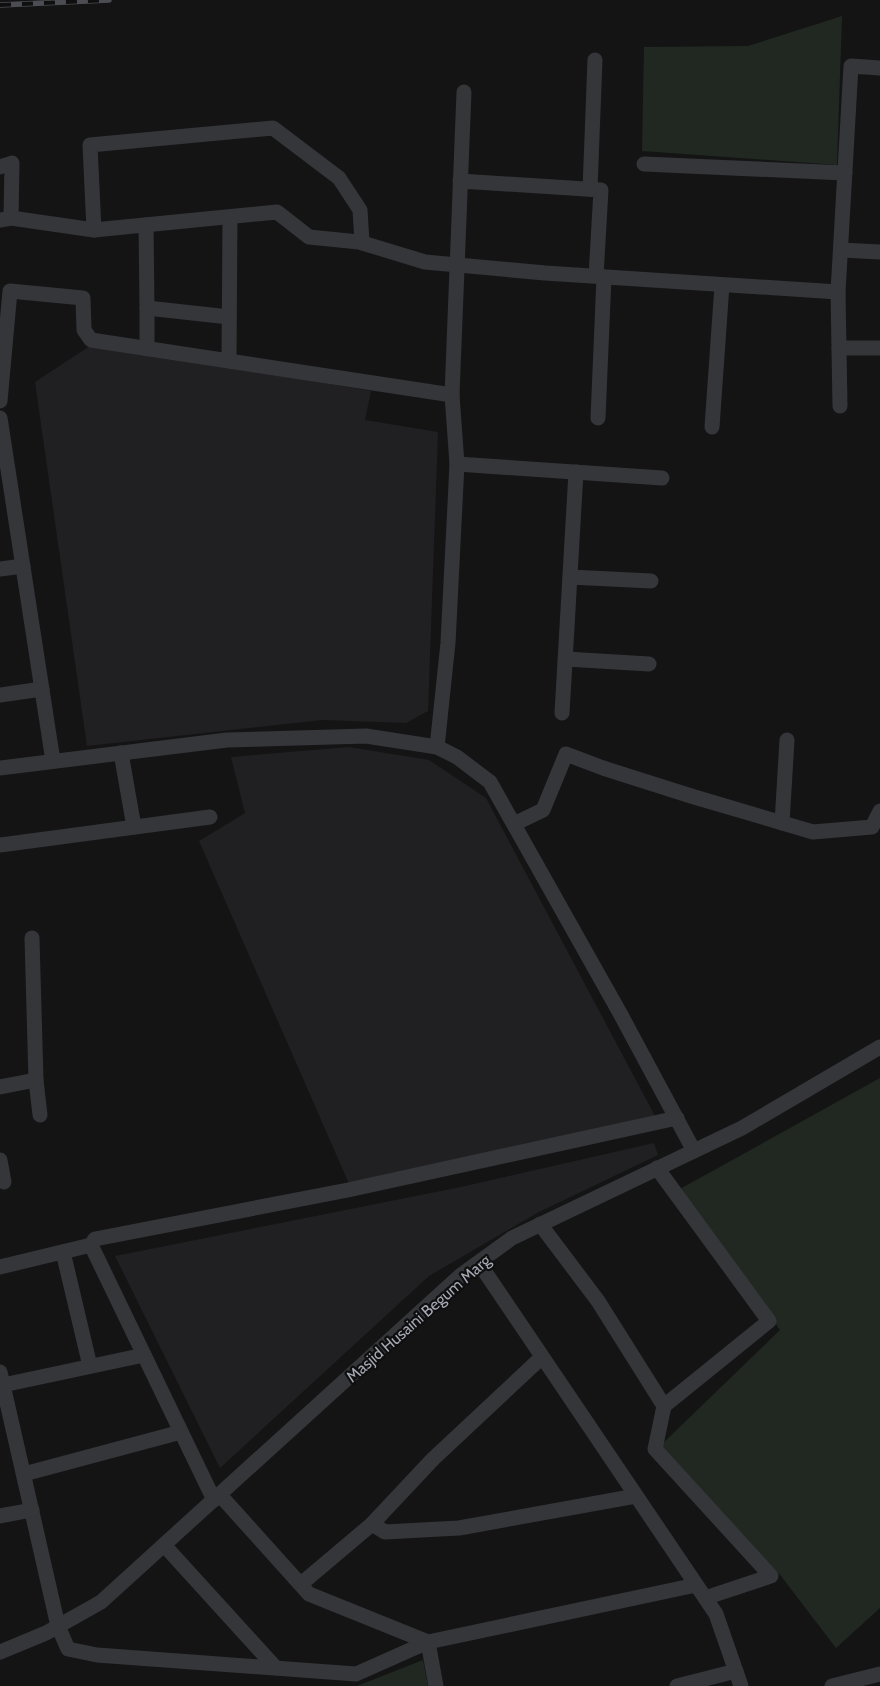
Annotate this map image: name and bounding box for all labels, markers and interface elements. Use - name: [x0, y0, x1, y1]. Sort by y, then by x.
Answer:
- street label: Masjid Husaini Begum Marg: [342, 1250, 495, 1386]

